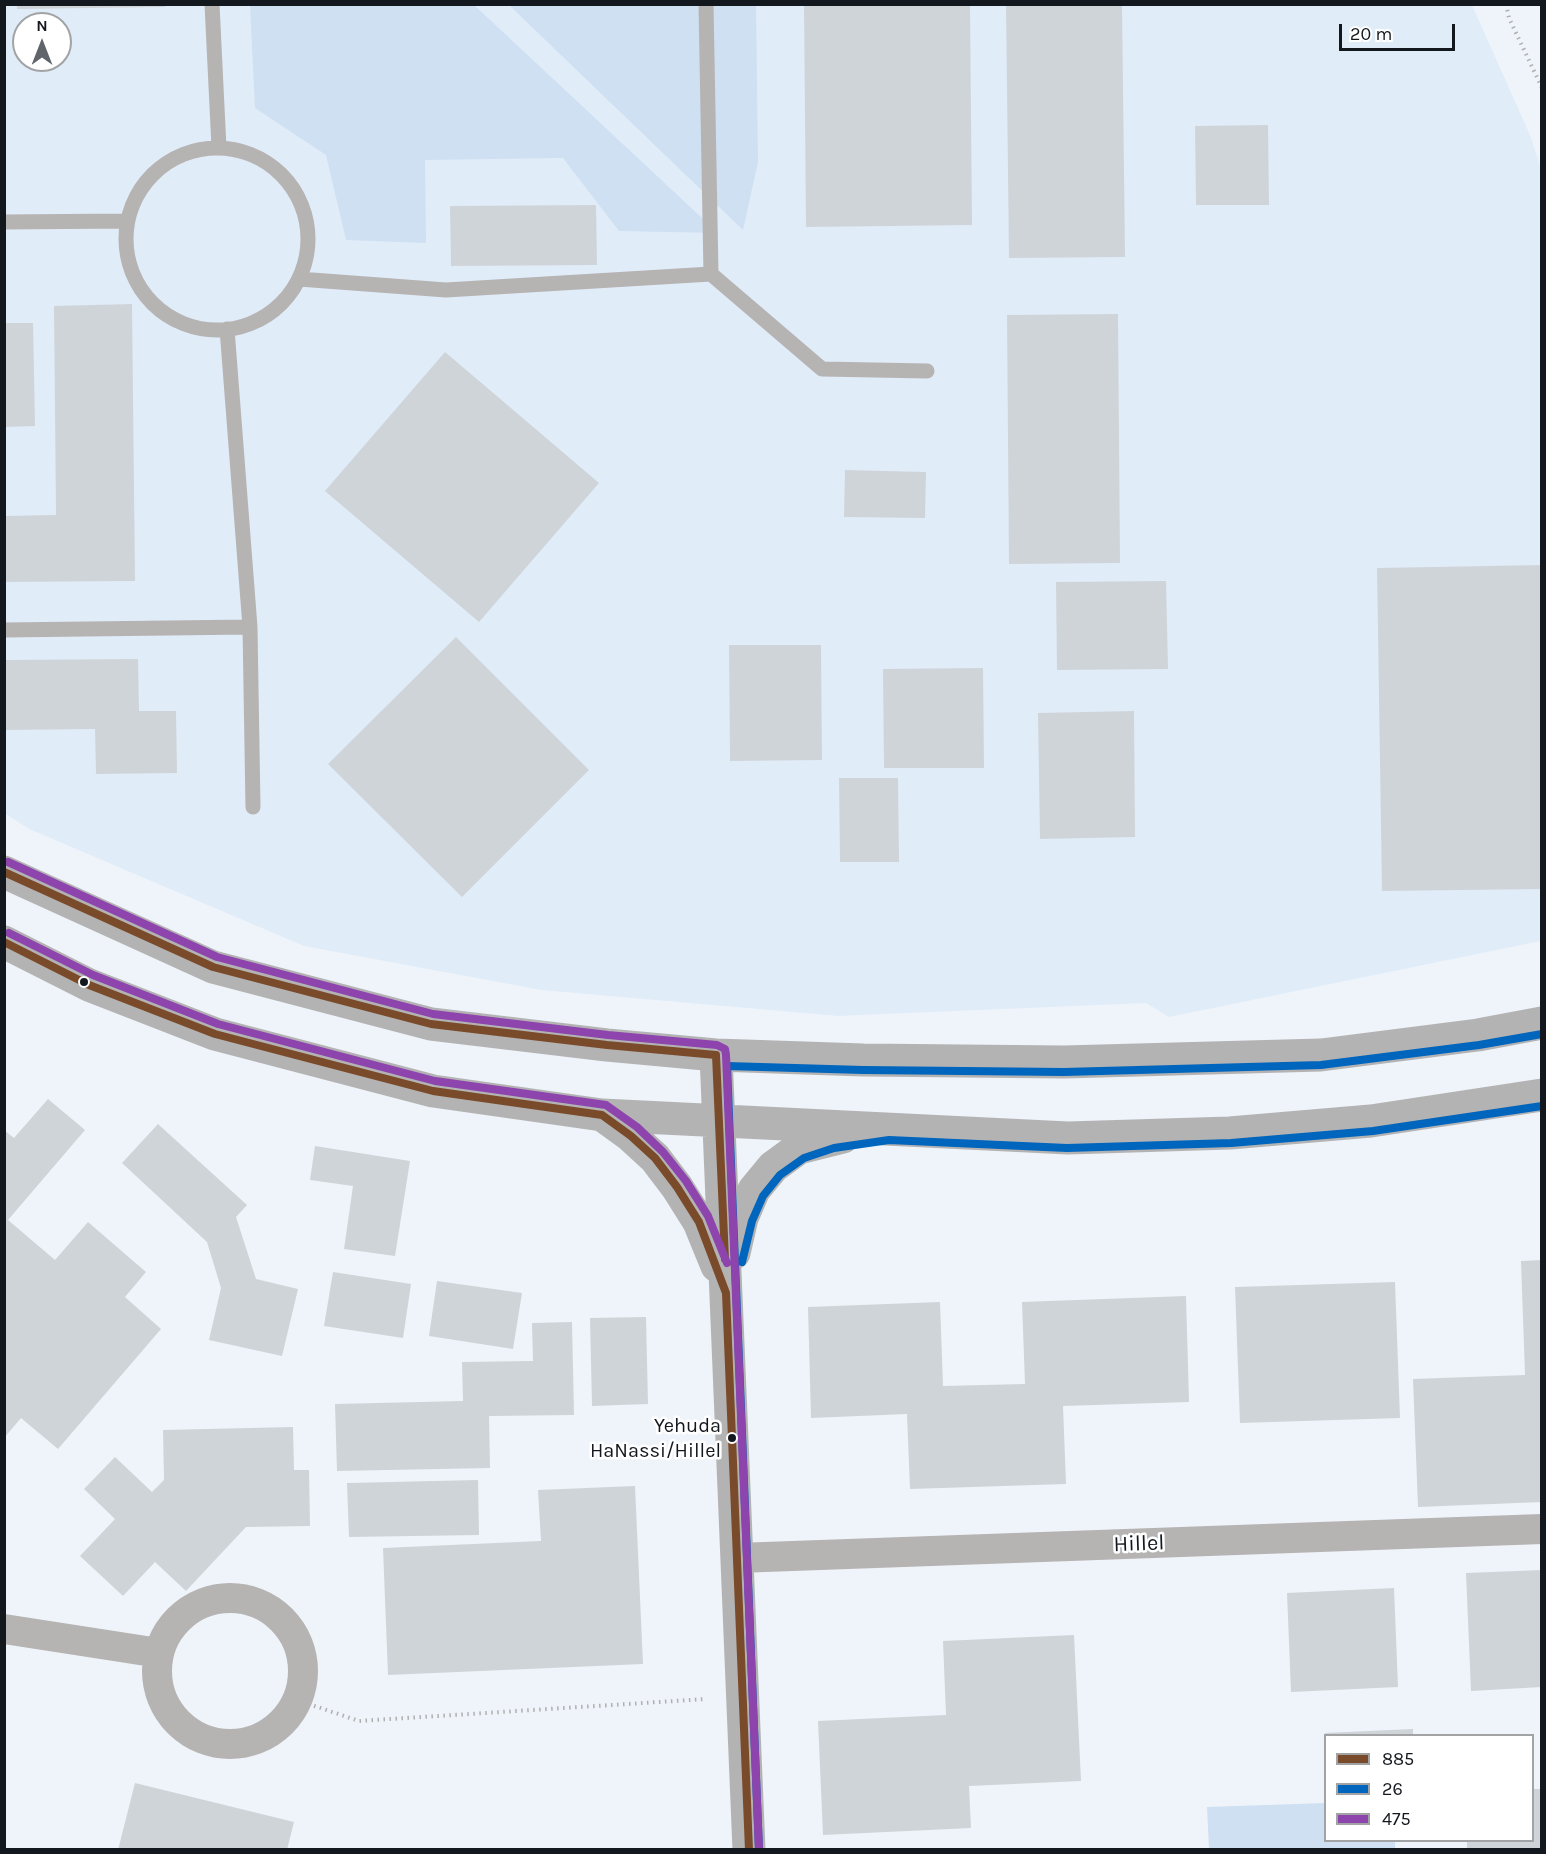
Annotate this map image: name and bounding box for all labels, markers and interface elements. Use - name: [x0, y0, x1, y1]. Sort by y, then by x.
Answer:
- north arrow: [12, 12, 72, 72]
- scale bar: [1342, 12, 1458, 50]
- text: N: [36, 16, 48, 35]
- text: 20 m: [1350, 23, 1392, 45]
- unlabelled marker: [78, 976, 90, 988]
- place label: Yehuda HaNassi/Hillel: [590, 1414, 721, 1461]
- marker: Yehuda HaNassi/Hillel: [726, 1432, 738, 1444]
- street label: Hillel: [1113, 1530, 1165, 1558]
- legend: [1324, 1734, 1534, 1842]
- text: 885: [1382, 1748, 1414, 1770]
- text: 26: [1382, 1778, 1403, 1800]
- text: 475: [1382, 1808, 1411, 1830]

